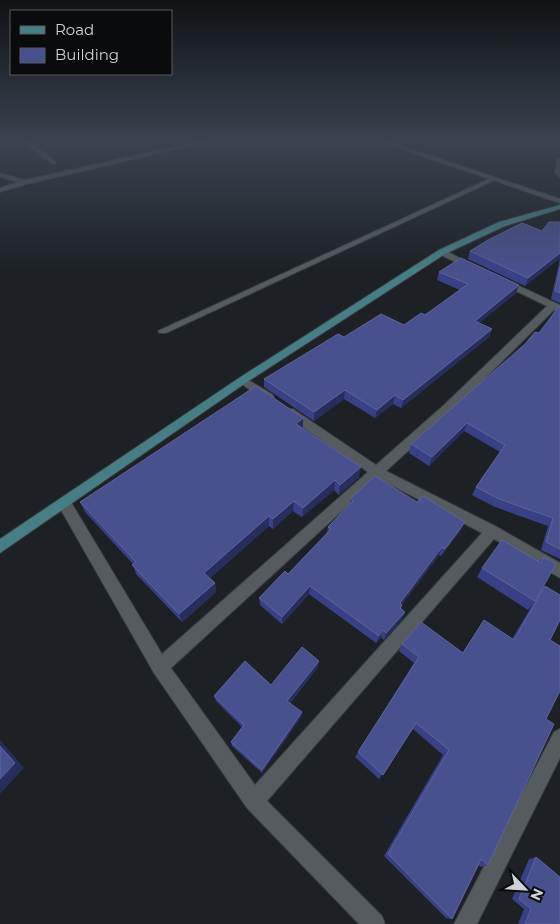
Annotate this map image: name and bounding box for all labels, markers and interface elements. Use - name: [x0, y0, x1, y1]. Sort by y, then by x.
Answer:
- legend: [10, 10, 172, 75]
- text: Road: [55, 20, 94, 39]
- text: Building: [55, 45, 119, 64]
- north arrow: [500, 864, 550, 914]
- text: N: [526, 886, 547, 903]

